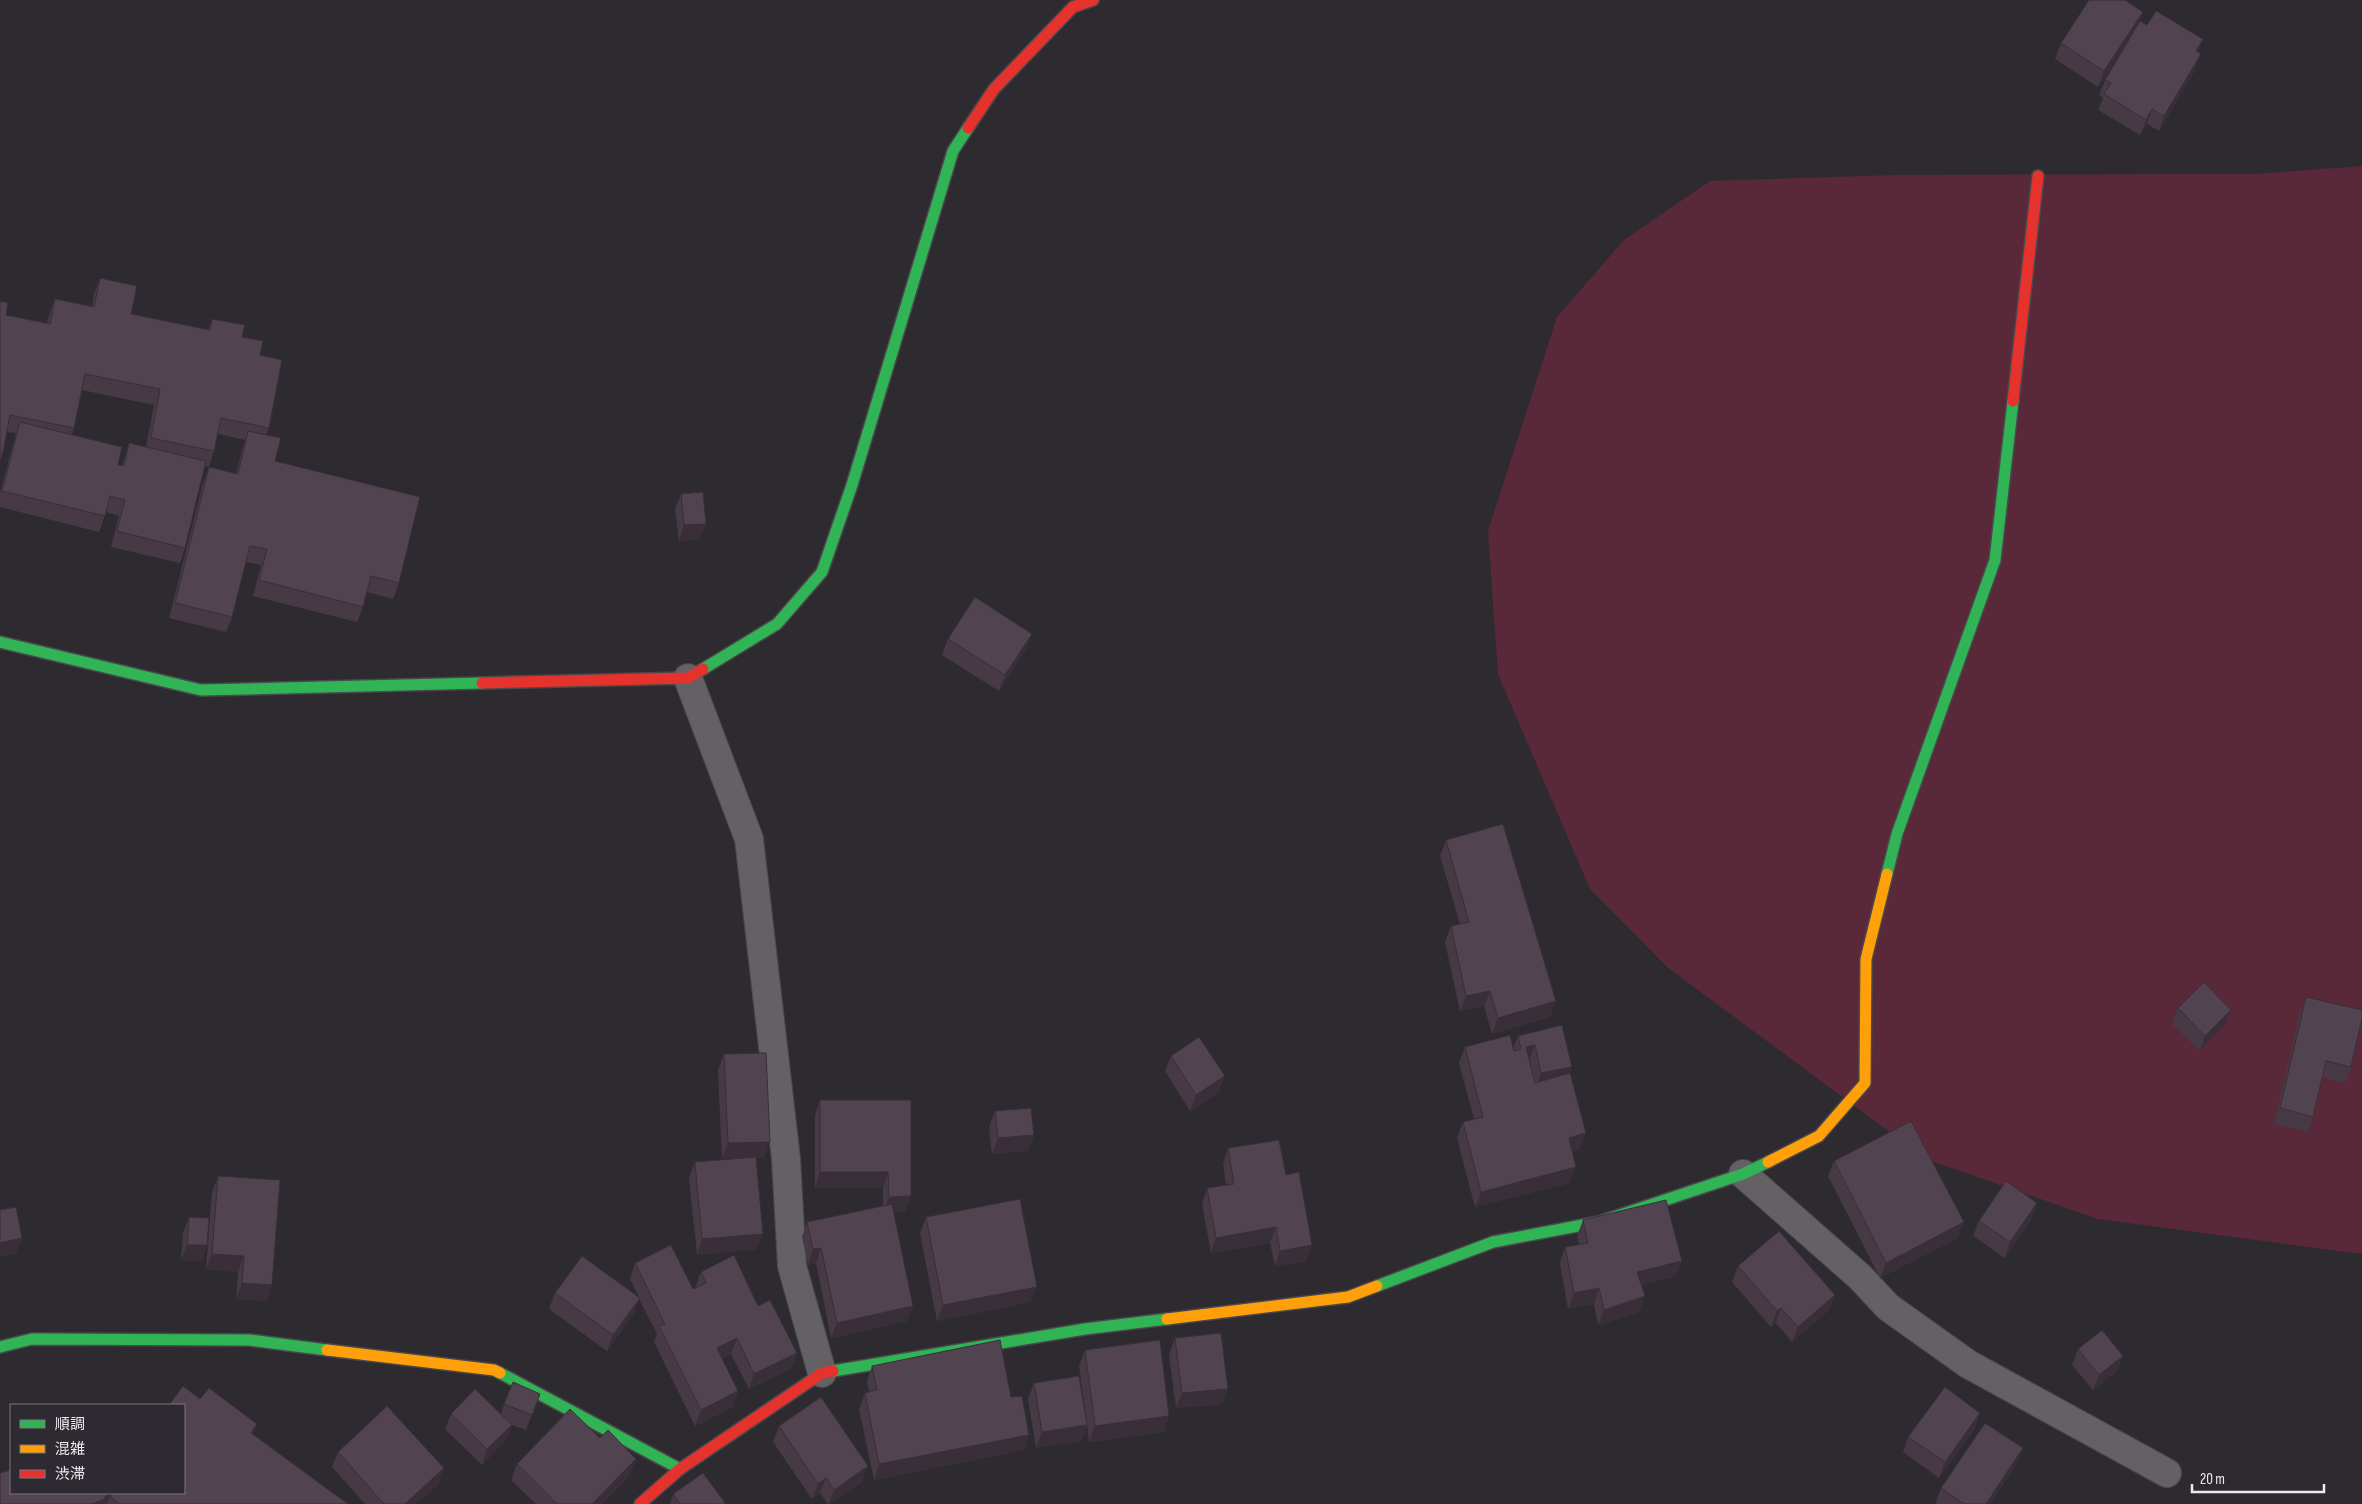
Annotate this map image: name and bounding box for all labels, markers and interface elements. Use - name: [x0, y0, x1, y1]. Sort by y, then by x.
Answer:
- legend: [10, 1404, 185, 1494]
- text: 順調: [55, 1415, 85, 1434]
- text: 混雑: [55, 1440, 85, 1459]
- scale bar: [2192, 1462, 2324, 1494]
- text: 渋滞: [55, 1465, 85, 1484]
- text: 20 m: [2200, 1470, 2225, 1489]

